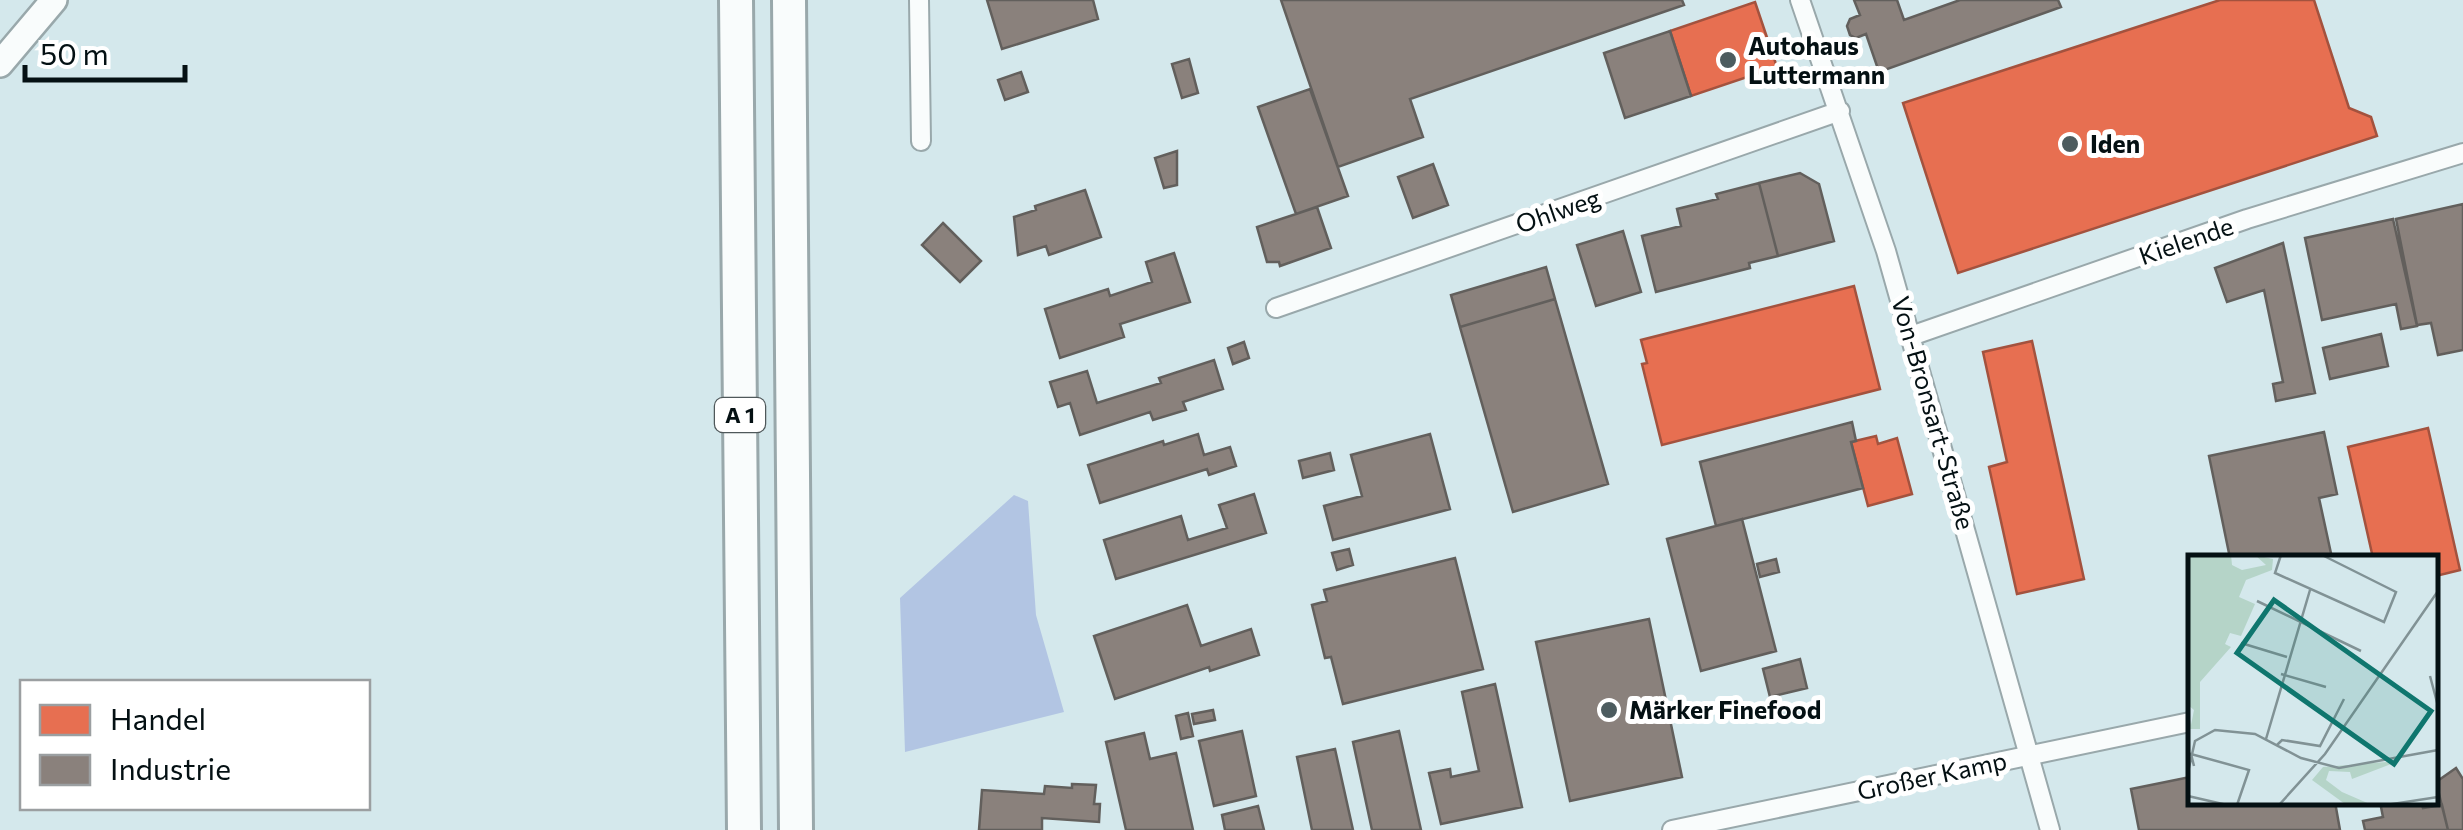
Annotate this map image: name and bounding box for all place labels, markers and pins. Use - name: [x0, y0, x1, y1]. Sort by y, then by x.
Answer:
- place label: Autohaus Luttermann: [1748, 30, 1885, 89]
- marker: Autohaus Luttermann: [1717, 49, 1739, 71]
- place label: Iden: [2090, 128, 2140, 158]
- marker: Iden: [2059, 133, 2081, 155]
- place label: Märker Finefood: [1629, 694, 1821, 724]
- marker: Märker Finefood: [1598, 699, 1620, 721]

